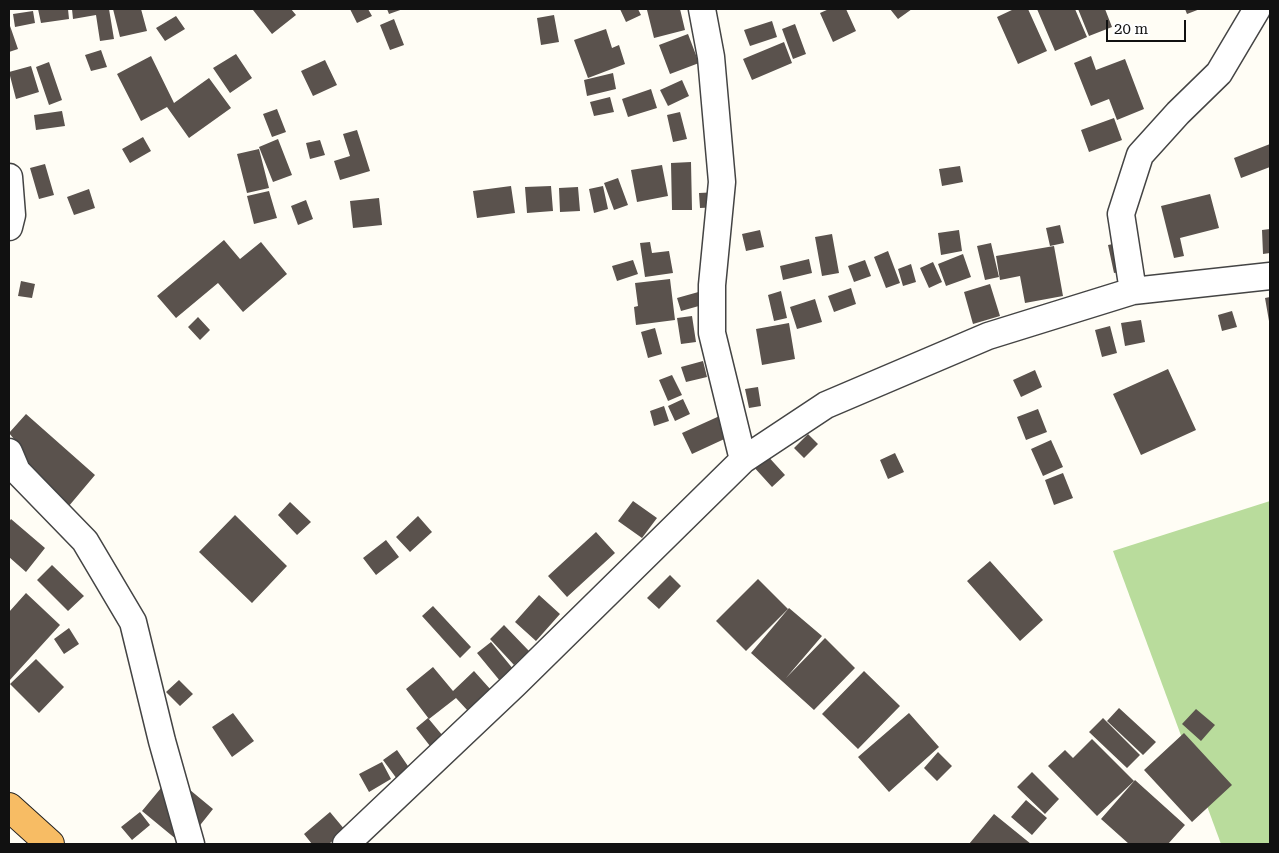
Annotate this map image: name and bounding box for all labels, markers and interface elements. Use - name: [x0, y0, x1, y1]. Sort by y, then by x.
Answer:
- scale bar: [1109, 10, 1189, 42]
- text: 20 m: [1114, 20, 1148, 38]

